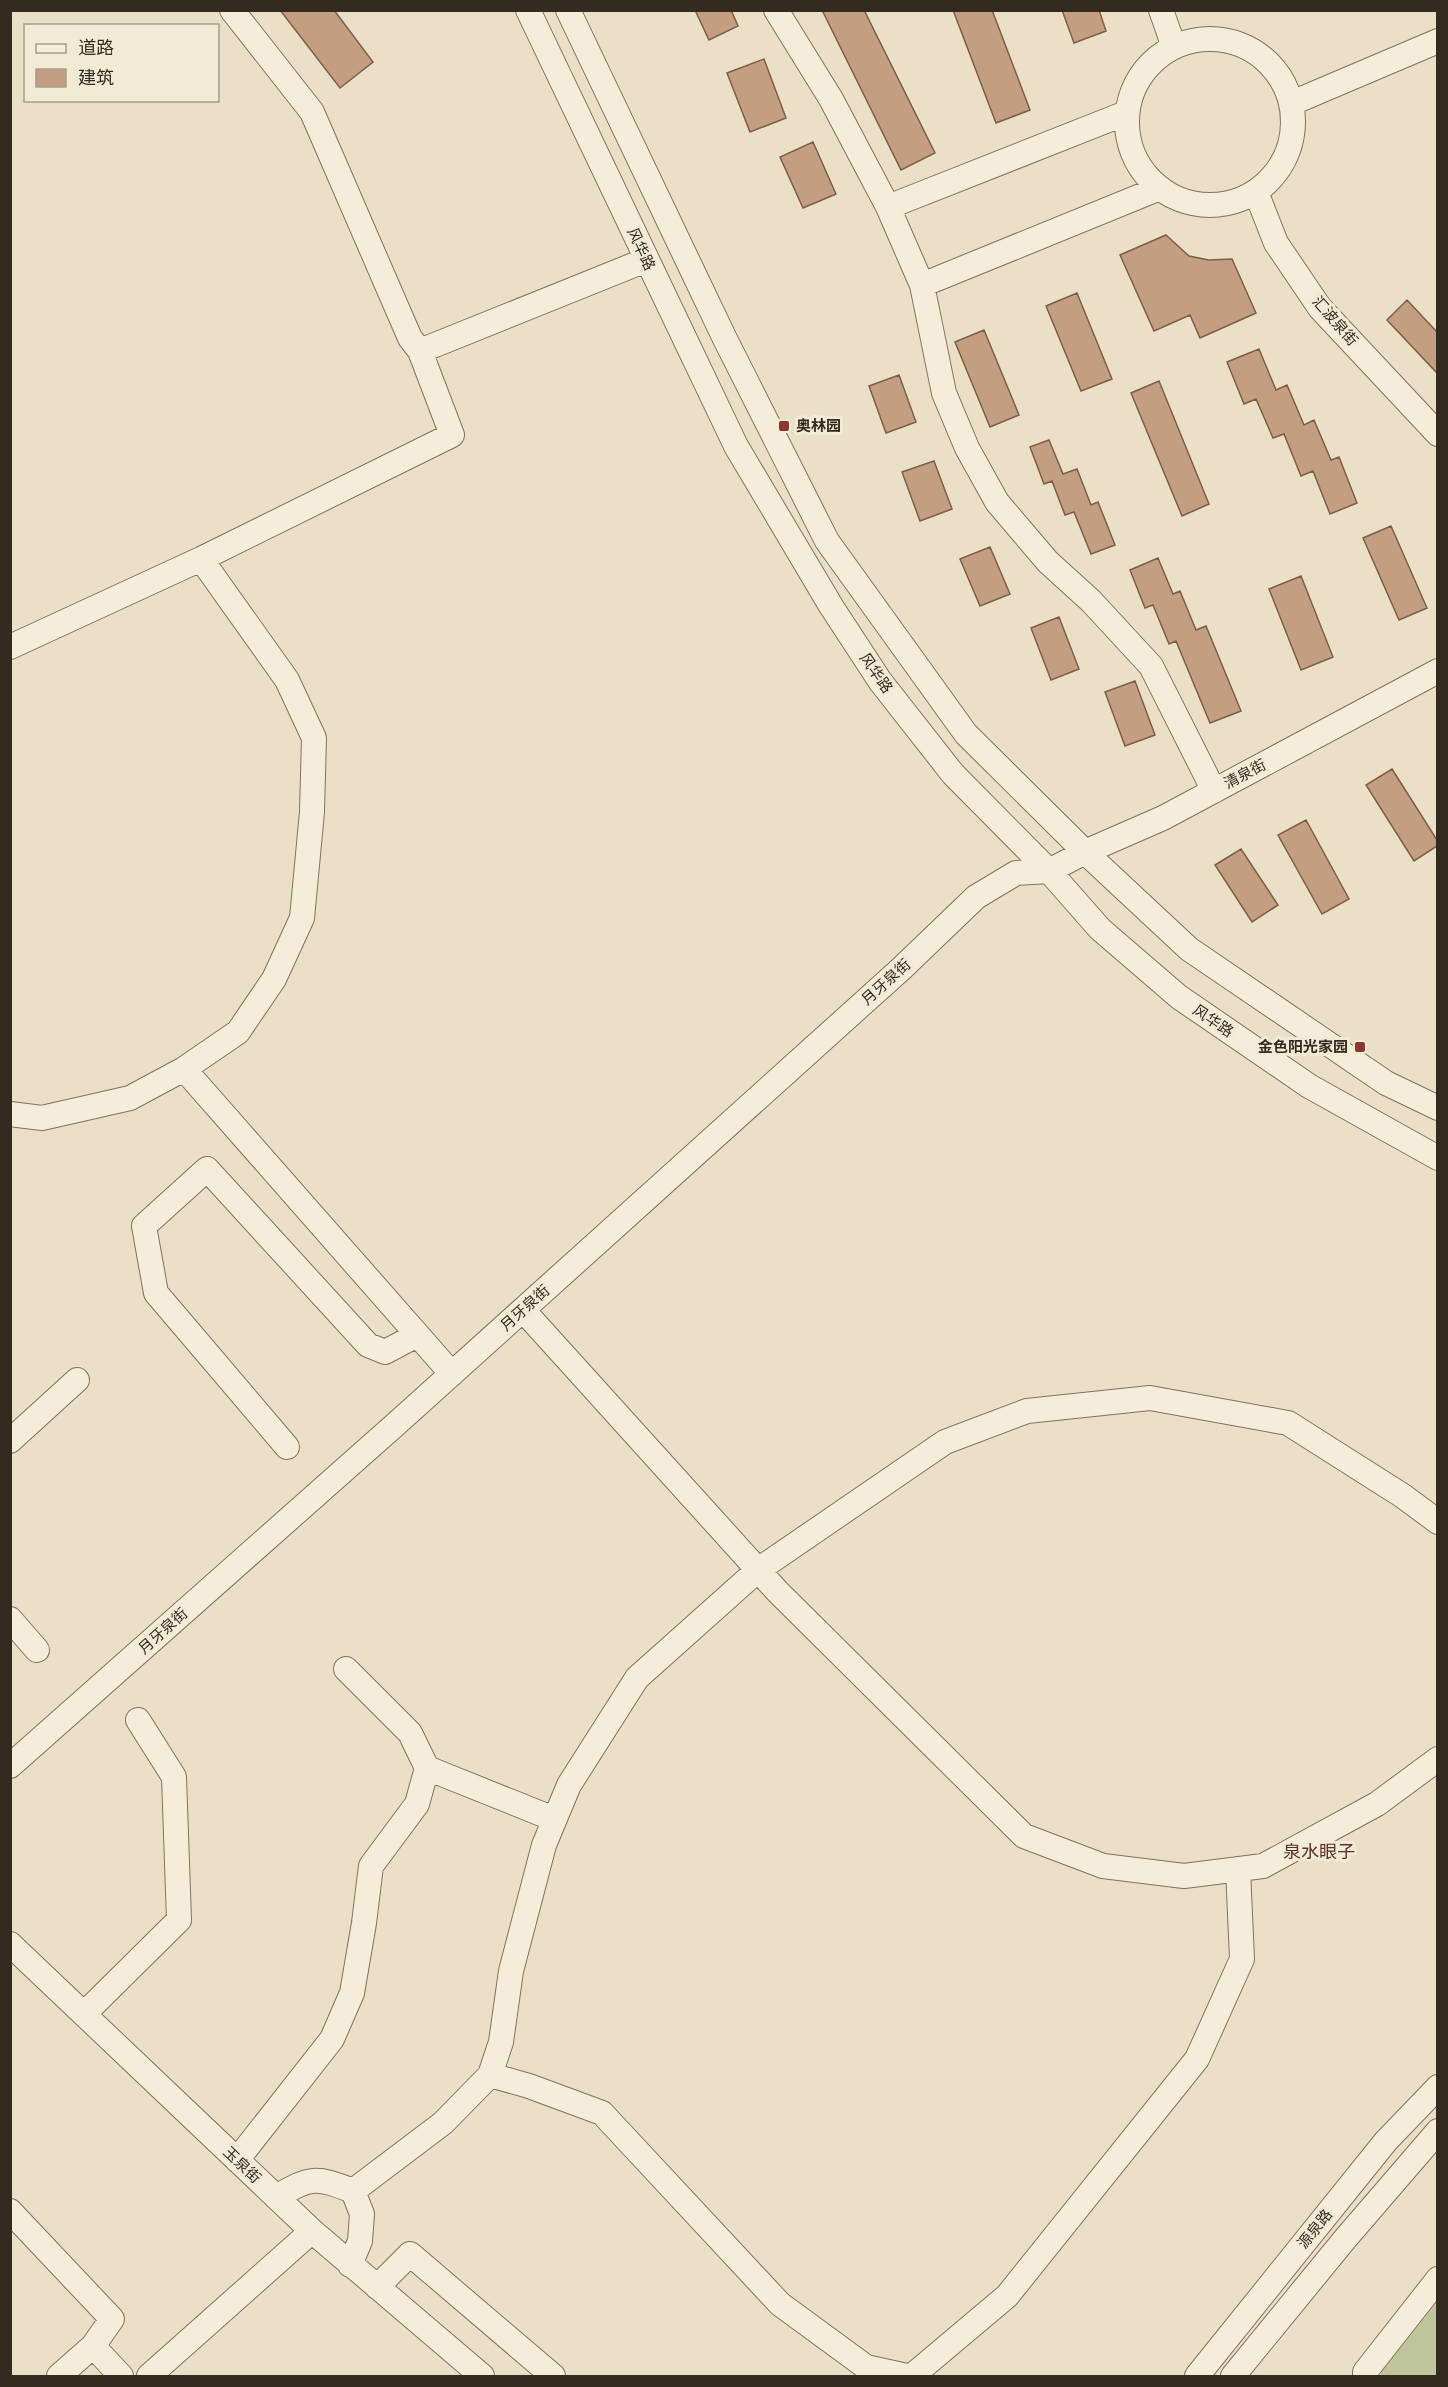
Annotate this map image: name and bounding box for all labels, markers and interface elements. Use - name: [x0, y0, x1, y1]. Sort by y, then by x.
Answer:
- legend: [24, 24, 219, 102]
- text: 道路: [78, 38, 114, 58]
- text: 建筑: [78, 68, 114, 88]
- street label: 风华路: [624, 225, 659, 273]
- street label: 汇波泉街: [1309, 293, 1361, 349]
- place label: 奥林园: [796, 418, 841, 434]
- marker: 奥林园: [777, 419, 791, 433]
- street label: 风华路: [857, 649, 896, 696]
- street label: 清泉街: [1221, 756, 1269, 792]
- street label: 月牙泉街: [858, 956, 914, 1008]
- street label: 风华路: [1190, 1001, 1237, 1040]
- place label: 金色阳光家园: [1258, 1038, 1348, 1055]
- marker: 金色阳光家园: [1353, 1040, 1367, 1054]
- street label: 月牙泉街: [497, 1282, 553, 1334]
- street label: 月牙泉街: [135, 1605, 191, 1657]
- district label: 泉水眼子: [1283, 1842, 1355, 1862]
- street label: 玉泉街: [220, 2144, 264, 2186]
- street label: 源泉路: [1295, 2206, 1335, 2252]

